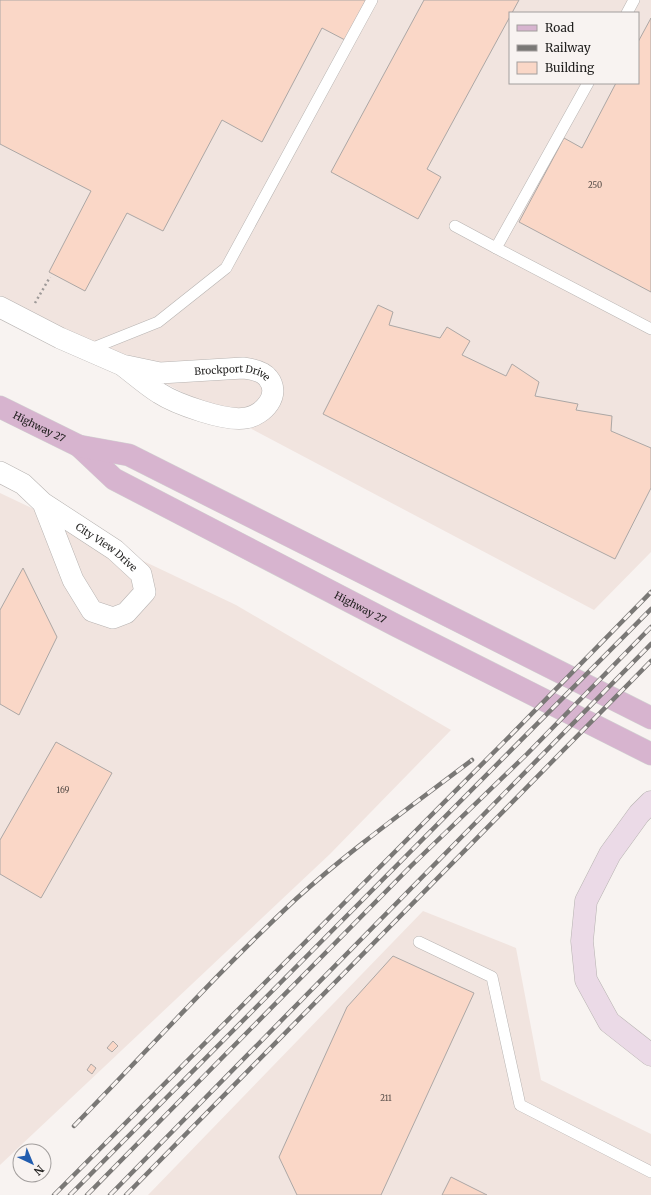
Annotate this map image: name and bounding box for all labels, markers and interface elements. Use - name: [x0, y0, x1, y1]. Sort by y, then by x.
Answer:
- legend: [509, 12, 639, 84]
- text: Road: [545, 20, 574, 35]
- text: Railway: [545, 40, 591, 55]
- text: Building: [545, 60, 595, 75]
- house number: 250: [588, 180, 602, 190]
- street label: Brockport Drive: [194, 361, 274, 383]
- street label: Highway 27: [11, 408, 68, 445]
- street label: City View Drive: [73, 520, 140, 574]
- street label: Highway 27: [332, 588, 389, 626]
- house number: 169: [57, 785, 70, 795]
- house number: 211: [380, 1093, 392, 1103]
- north arrow: [12, 1143, 52, 1183]
- text: N: [31, 1162, 47, 1178]

